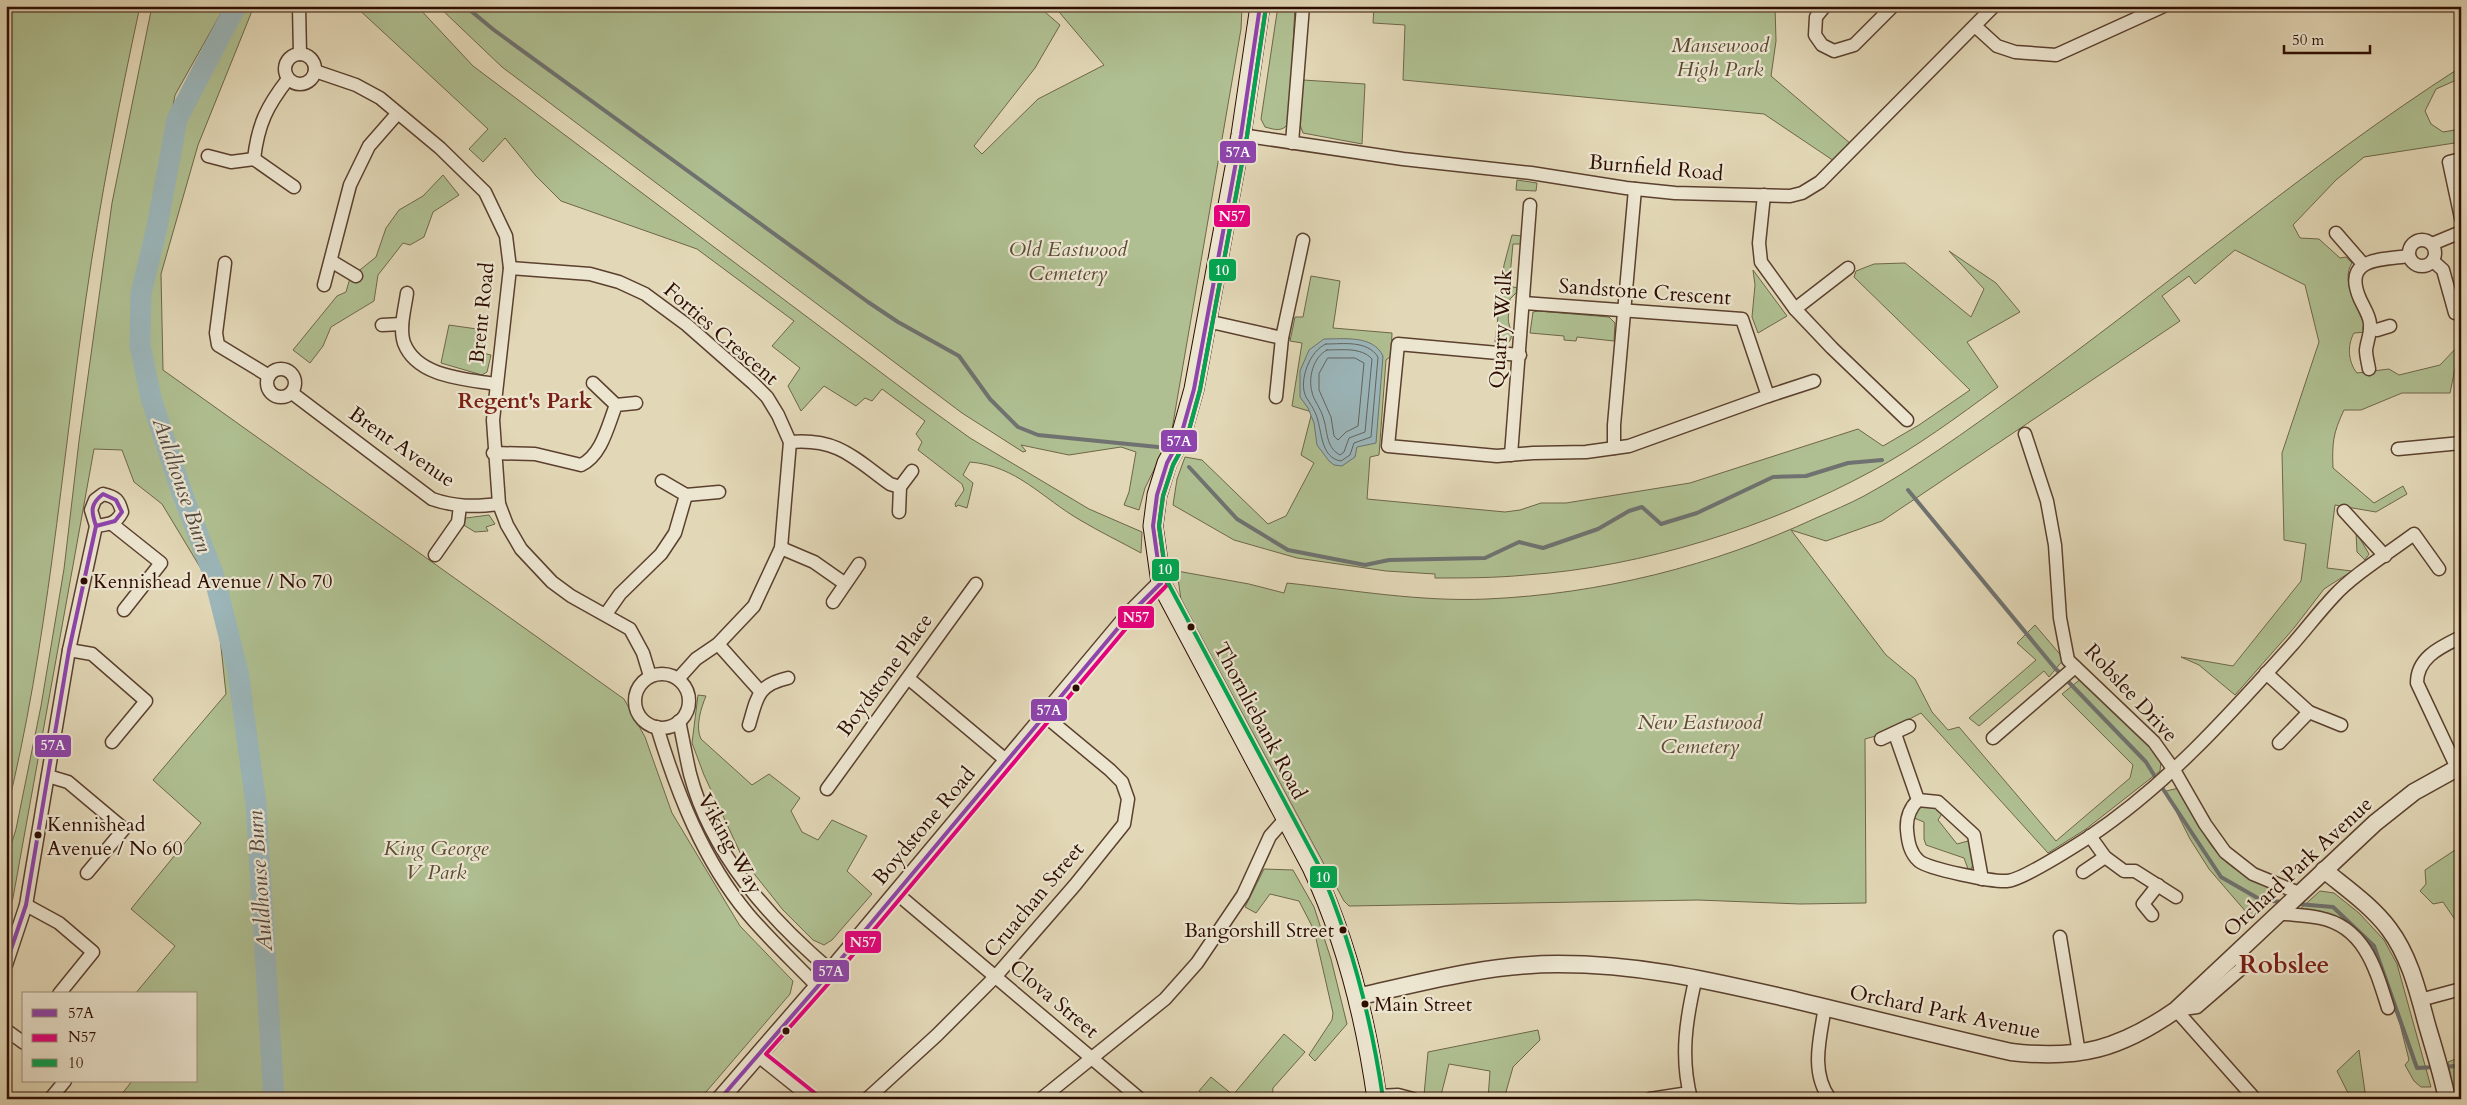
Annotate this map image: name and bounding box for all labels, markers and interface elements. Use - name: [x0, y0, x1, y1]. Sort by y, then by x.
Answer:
- scale bar: [2284, 22, 2371, 54]
- text: 50 m: [2292, 30, 2324, 50]
- park label: Mansewood High Park: [1671, 31, 1770, 84]
- line badge: 57A: [1219, 140, 1257, 164]
- text: 57A: [1226, 143, 1251, 162]
- street label: Burnfield Road: [1587, 148, 1725, 188]
- line badge: N57: [1213, 204, 1251, 228]
- text: N57: [1219, 207, 1245, 226]
- park label: Old Eastwood Cemetery: [1009, 235, 1128, 288]
- line badge: 10: [1208, 258, 1237, 282]
- street label: Brent Road: [462, 261, 502, 365]
- text: 10: [1215, 261, 1229, 280]
- street label: Quarry Walk: [1482, 268, 1520, 390]
- street label: Sandstone Crescent: [1558, 272, 1733, 313]
- street label: Forties Crescent: [657, 276, 785, 392]
- district label: Regent's Park: [457, 386, 593, 416]
- street label: Brent Avenue: [343, 400, 461, 494]
- water label: Auldhouse Burn: [145, 413, 219, 557]
- line badge: 57A: [1160, 429, 1198, 453]
- text: 57A: [1167, 432, 1192, 451]
- line badge: 10: [1151, 558, 1180, 582]
- text: 10: [1158, 560, 1172, 579]
- place label: Kennishead Avenue / No 70: [93, 568, 333, 595]
- marker: Kennishead Avenue / No 70: [79, 576, 89, 586]
- line badge: N57: [1117, 605, 1155, 629]
- street label: Boydstone Place: [830, 607, 940, 743]
- text: N57: [1123, 608, 1149, 627]
- unlabelled marker: [1186, 622, 1196, 632]
- street label: Thornliebank Road: [1206, 637, 1314, 805]
- street label: Robslee Drive: [2078, 637, 2184, 749]
- unlabelled marker: [1071, 683, 1081, 693]
- line badge: 57A: [1030, 698, 1068, 722]
- text: 57A: [1037, 701, 1062, 720]
- park label: New Eastwood Cemetery: [1638, 708, 1763, 761]
- line badge: 57A: [34, 734, 72, 758]
- text: 57A: [41, 736, 66, 755]
- street label: Boydstone Road: [866, 761, 982, 891]
- street label: Viking Way: [690, 788, 770, 900]
- street label: Orchard Park Avenue: [2217, 790, 2379, 944]
- water label: Auldhouse Burn: [240, 809, 280, 953]
- place label: Kennishead Avenue / No 60: [47, 811, 183, 862]
- marker: Kennishead Avenue / No 60: [33, 830, 43, 840]
- park label: King George V Park: [383, 834, 490, 887]
- street label: Cruachan Street: [977, 836, 1091, 964]
- line badge: 10: [1309, 865, 1338, 889]
- text: 10: [1316, 868, 1330, 887]
- place label: Bangorshill Street: [1184, 917, 1335, 944]
- marker: Bangorshill Street: [1338, 925, 1348, 935]
- line badge: N57: [844, 930, 882, 954]
- text: N57: [850, 933, 876, 952]
- district label: Robslee: [2239, 947, 2329, 982]
- street label: Clova Street: [1003, 953, 1105, 1045]
- line badge: 57A: [812, 959, 850, 983]
- text: 57A: [819, 962, 844, 981]
- street label: Orchard Park Avenue: [1847, 978, 2043, 1046]
- place label: Main Street: [1374, 991, 1473, 1018]
- legend: [22, 992, 198, 1082]
- marker: Main Street: [1360, 999, 1370, 1009]
- text: 57A: [68, 1003, 94, 1023]
- unlabelled marker: [781, 1026, 791, 1036]
- text: N57: [68, 1027, 96, 1047]
- text: 10: [68, 1053, 84, 1073]

